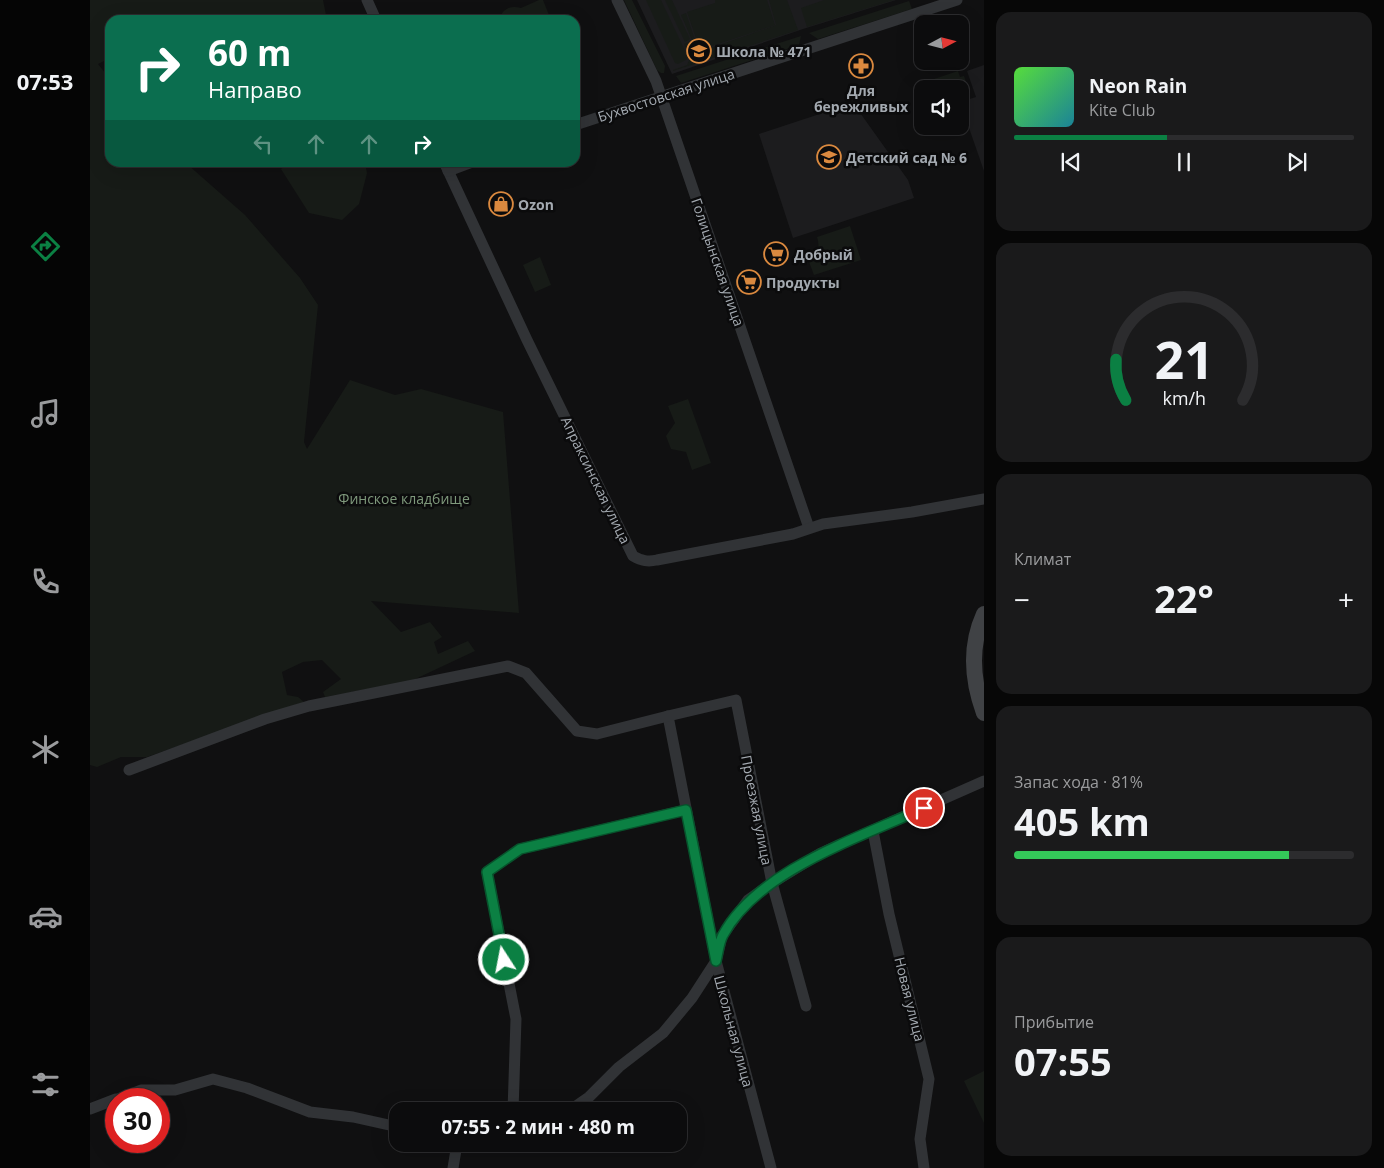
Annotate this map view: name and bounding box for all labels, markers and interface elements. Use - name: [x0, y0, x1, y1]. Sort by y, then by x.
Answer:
- north arrow: [914, 15, 969, 70]
- map controls: [914, 15, 969, 135]
- text: 60 m: [208, 29, 291, 76]
- icon: right: [125, 35, 190, 100]
- school or university icon: Школа № 471: [686, 38, 712, 64]
- place label: Школа № 471: [716, 42, 812, 61]
- pharmacy icon: Для бережливых: [848, 53, 874, 79]
- street label: Бухвостовская улица: [595, 64, 737, 126]
- text: 07:53: [17, 66, 73, 96]
- text: Neon Rain: [1089, 73, 1187, 99]
- text: Направо: [208, 74, 302, 104]
- button: sound: [914, 80, 969, 135]
- place label: Для бережливых: [814, 81, 909, 116]
- text: Kite Club: [1089, 99, 1155, 121]
- icon: left: [249, 130, 277, 158]
- icon: ahead: [302, 130, 330, 158]
- icon: ahead: [355, 130, 383, 158]
- icon: right: [408, 130, 436, 158]
- school or university icon: Детский сад № 6: [816, 144, 842, 170]
- place label: Детский сад № 6: [846, 148, 967, 167]
- icon: previous: [1057, 148, 1085, 176]
- icon: pause: [1170, 148, 1198, 176]
- icon: next: [1283, 148, 1311, 176]
- shop icon: Ozon: [488, 191, 514, 217]
- place label: Ozon: [518, 195, 554, 214]
- street label: Голицынская улица: [687, 195, 749, 329]
- icon: directions: [28, 229, 63, 264]
- supermarket icon: Добрый: [763, 241, 789, 267]
- place label: Добрый: [794, 245, 853, 264]
- supermarket icon: Продукты: [736, 269, 762, 295]
- place label: Продукты: [766, 273, 840, 292]
- text: 21: [1154, 323, 1214, 394]
- text: km/h: [1162, 386, 1206, 410]
- icon: music: [28, 396, 63, 431]
- street label: Апраксинская улица: [557, 413, 635, 547]
- park label: Финское кладбище: [338, 489, 470, 508]
- text: Климат: [1014, 548, 1071, 570]
- icon: phone: [28, 564, 63, 599]
- text: 22°: [1154, 572, 1214, 624]
- text: −: [1014, 580, 1030, 618]
- text: +: [1338, 580, 1354, 618]
- icon: climate: [28, 732, 63, 767]
- street label: Проезжая улица: [737, 753, 777, 867]
- text: Запас хода · 81%: [1014, 771, 1143, 793]
- pin: [903, 787, 945, 829]
- icon: arrive: [910, 794, 938, 822]
- text: 405 km: [1014, 795, 1150, 847]
- icon: car: [28, 899, 63, 934]
- position arrow: [477, 933, 529, 985]
- street label: Новая улица: [890, 955, 930, 1043]
- street label: Школьная улица: [710, 973, 758, 1089]
- text: Прибытие: [1014, 1011, 1094, 1033]
- text: 07:55: [1014, 1035, 1112, 1087]
- icon: filters: [28, 1067, 63, 1102]
- speed limit sign: 30: [105, 1088, 170, 1153]
- text: 07:55 · 2 мин · 480 m: [441, 1114, 635, 1140]

